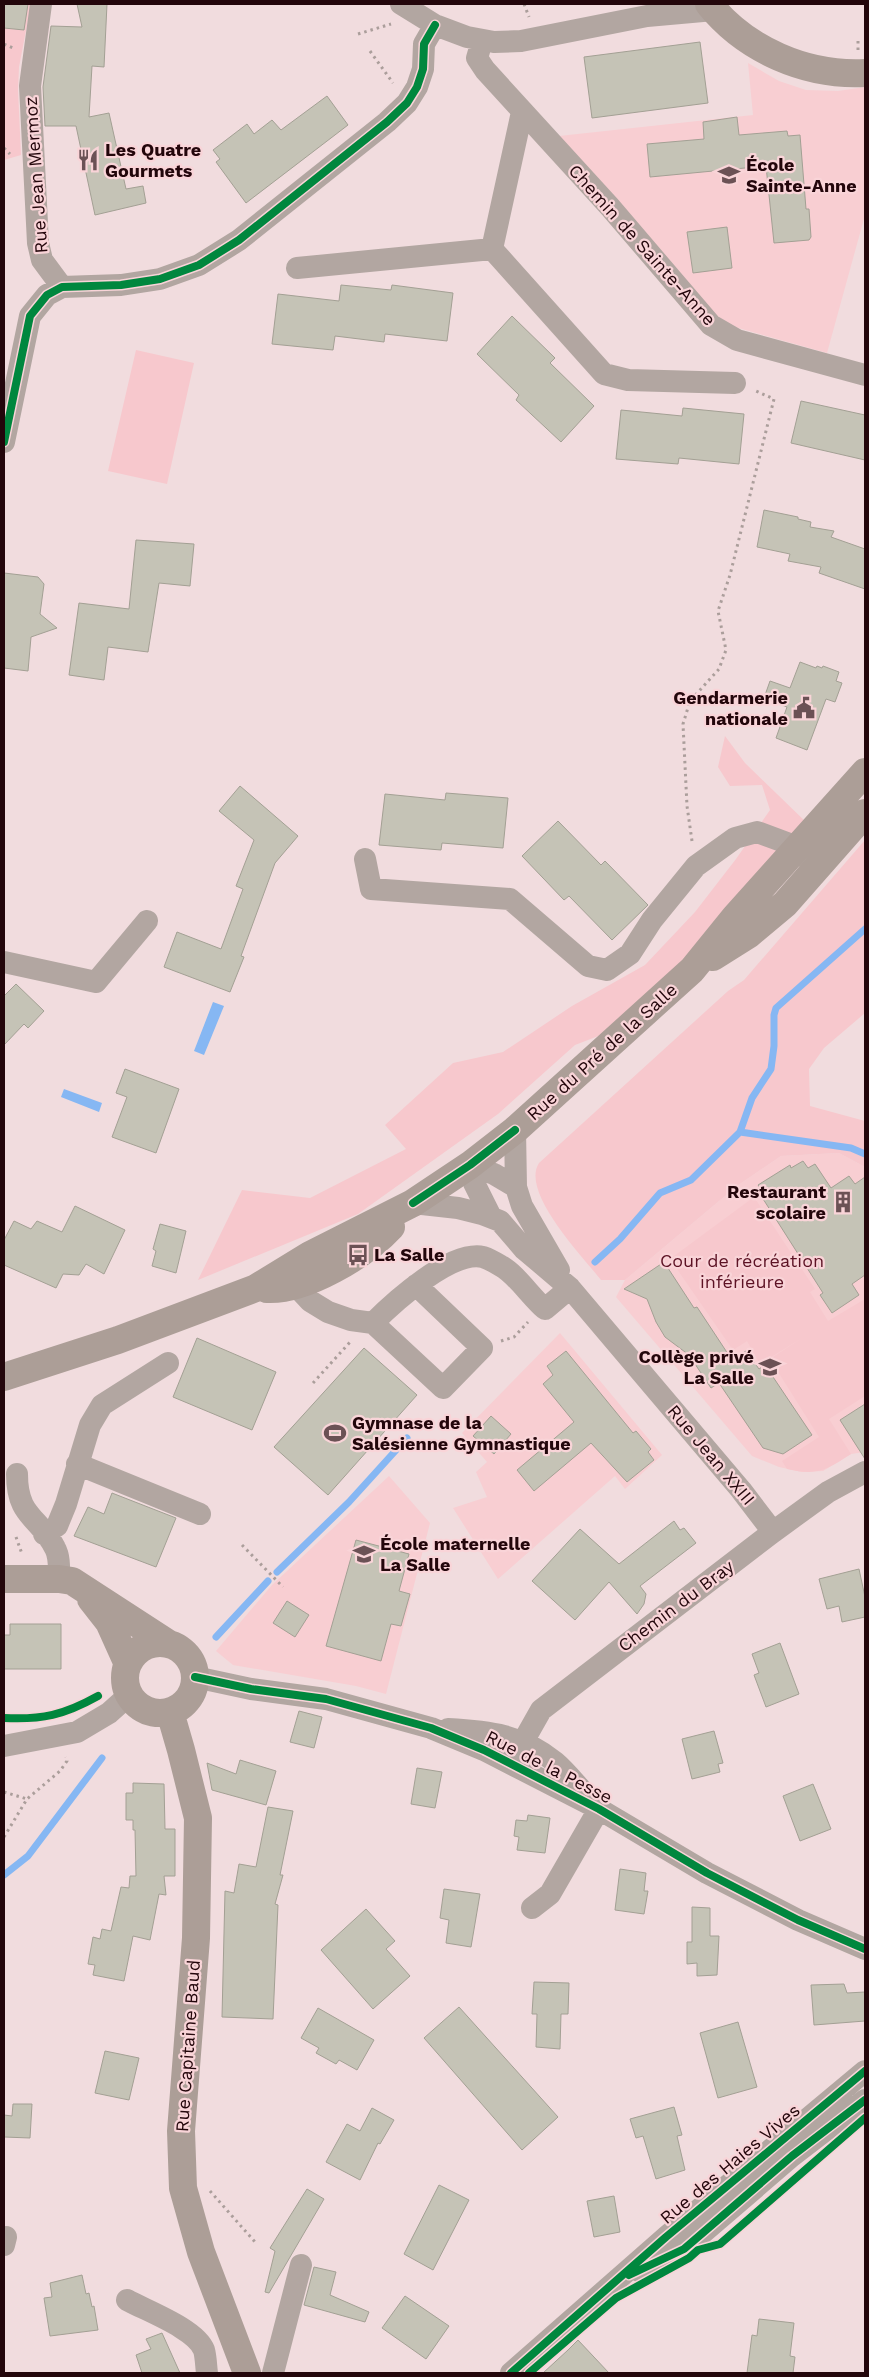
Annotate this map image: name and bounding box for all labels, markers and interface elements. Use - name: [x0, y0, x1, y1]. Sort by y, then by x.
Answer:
- street label: Rue Jean Mermoz: [20, 96, 51, 254]
- place label: Les Quatre Gourmets: [105, 139, 201, 181]
- restaurant icon: Les Quatre Gourmets: [75, 147, 101, 173]
- place label: École Sainte-Anne: [746, 154, 857, 196]
- street label: Chemin de Sainte-Anne: [564, 160, 720, 330]
- school or university icon: École Sainte-Anne: [716, 162, 742, 188]
- place label: Gendarmerie nationale: [673, 687, 788, 729]
- public building icon: Gendarmerie nationale: [791, 695, 817, 721]
- street label: Rue du Pré de la Salle: [522, 979, 681, 1125]
- place label: Restaurant scolaire: [727, 1181, 826, 1223]
- building icon: Restaurant scolaire: [830, 1189, 856, 1215]
- bus stop icon: La Salle: [345, 1242, 371, 1268]
- place label: La Salle: [374, 1244, 444, 1265]
- park label: Cour de récréation inférieure: [660, 1250, 824, 1292]
- place label: Collège privé La Salle: [638, 1346, 754, 1388]
- school or university icon: Collège privé La Salle: [757, 1354, 783, 1380]
- street label: Rue Jean XXIII: [663, 1400, 759, 1509]
- place label: Gymnase de la Salésienne Gymnastique: [352, 1412, 571, 1454]
- sports icon: Gymnase de la Salésienne Gymnastique: [322, 1420, 348, 1446]
- place label: École maternelle La Salle: [380, 1533, 530, 1575]
- school or university icon: École maternelle La Salle: [351, 1541, 377, 1567]
- street label: Chemin du Bray: [614, 1555, 738, 1656]
- street label: Rue de la Pesse: [482, 1726, 616, 1808]
- street label: Rue Capitaine Baud: [171, 1959, 204, 2133]
- street label: Rue des Haies Vives: [656, 2099, 804, 2228]

